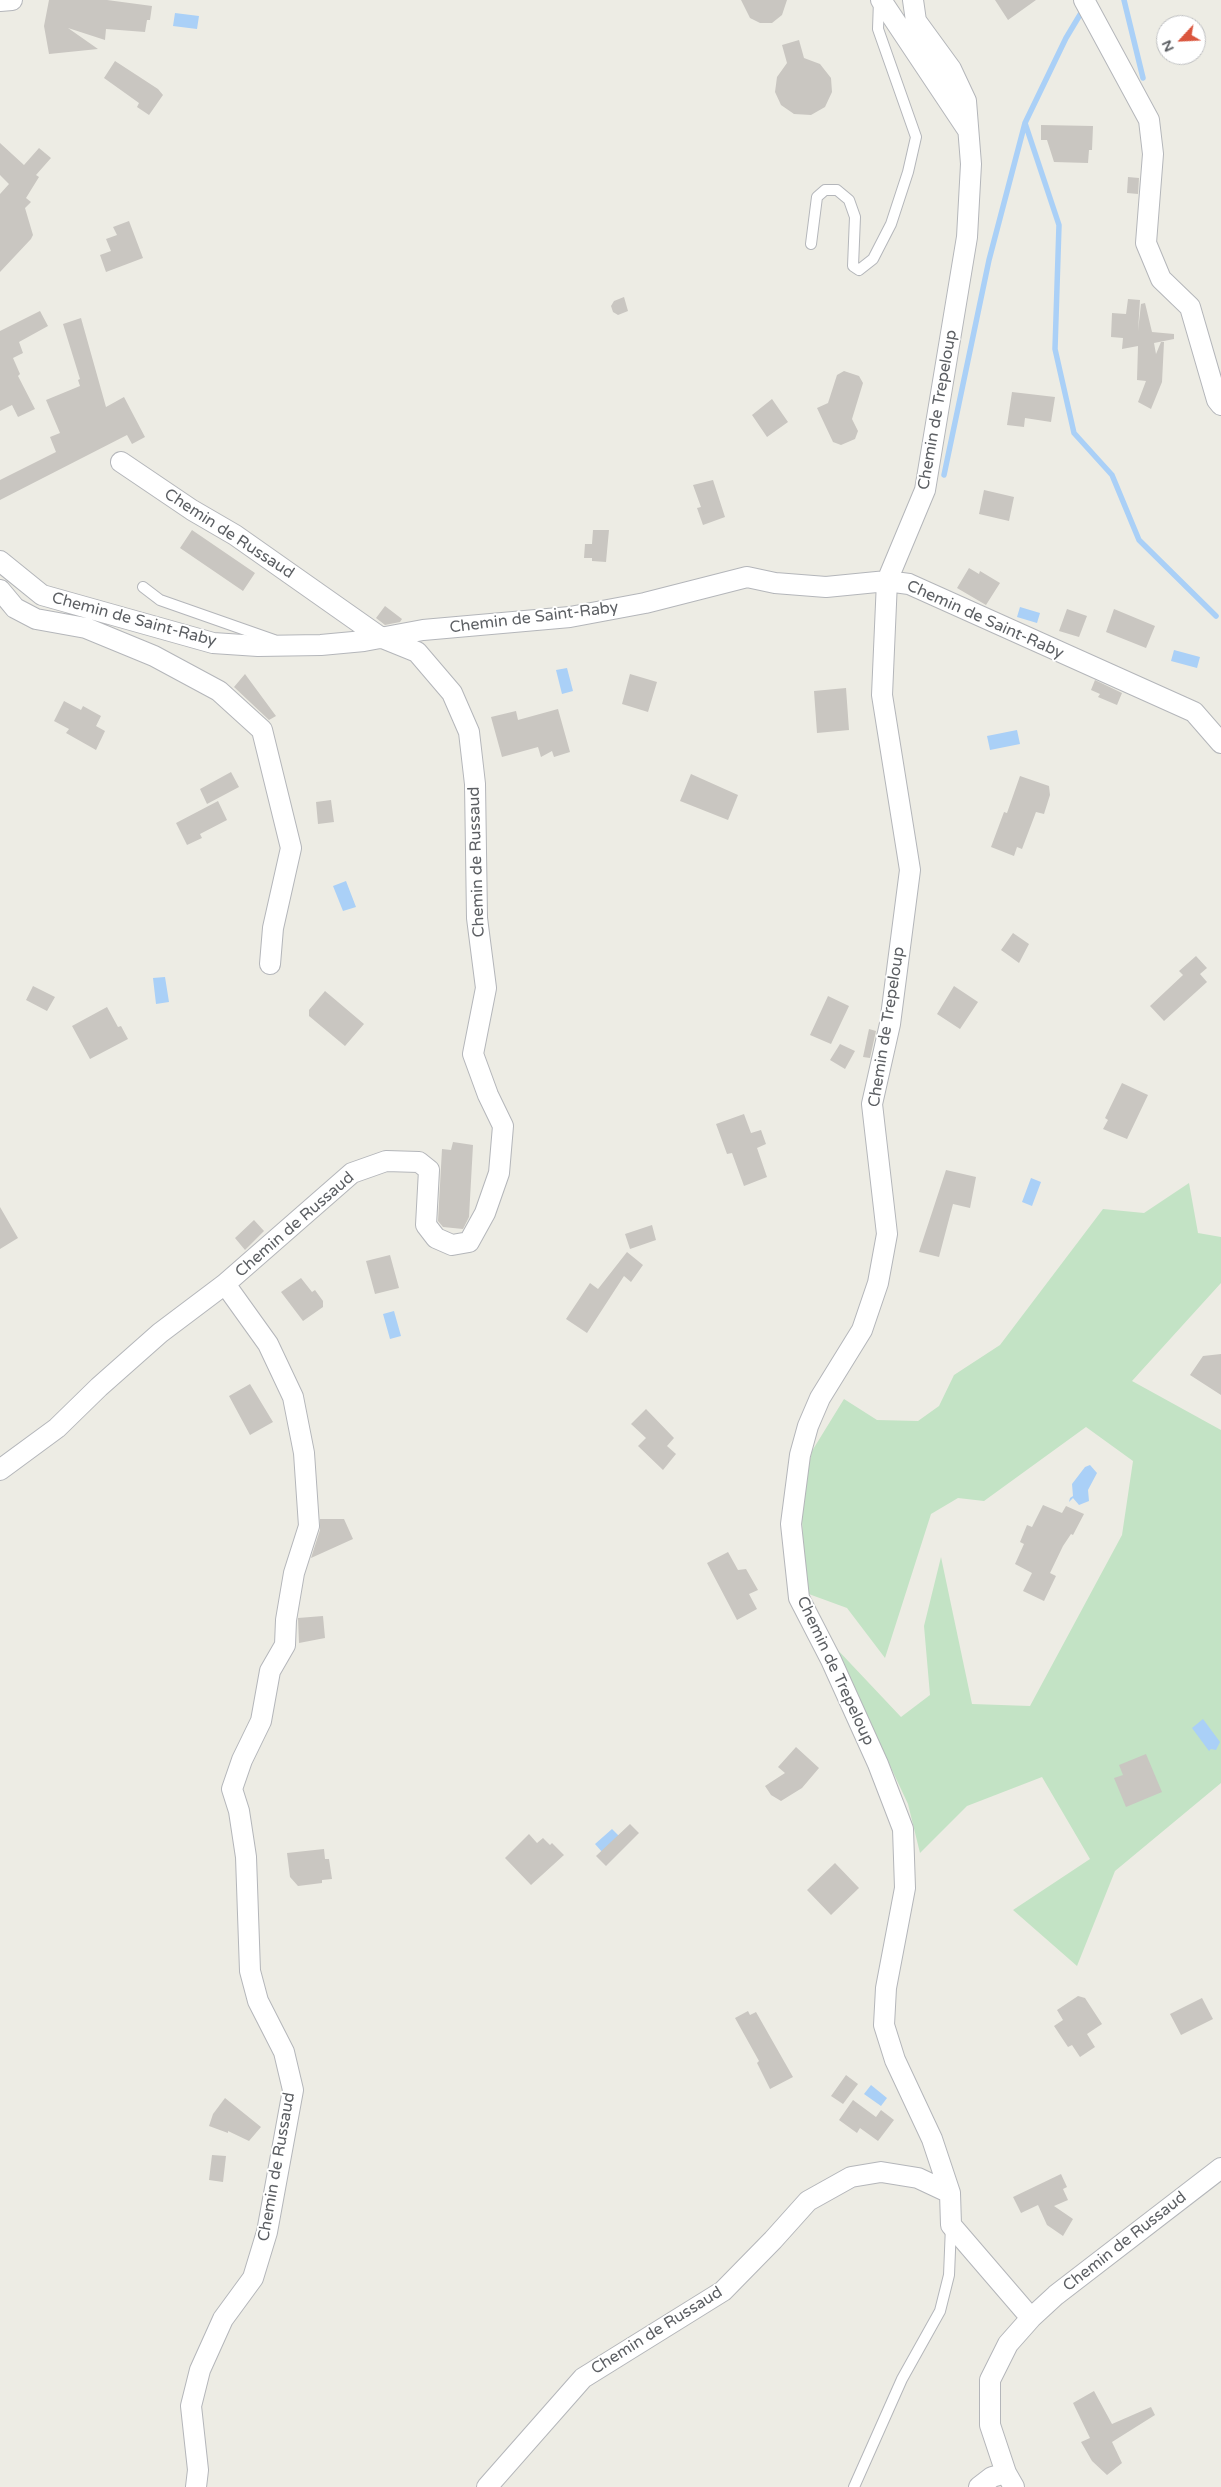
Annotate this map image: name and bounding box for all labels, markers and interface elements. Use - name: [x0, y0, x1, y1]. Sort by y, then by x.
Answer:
- north arrow: [1156, 15, 1206, 65]
- text: N: [1158, 37, 1178, 55]
- street label: Chemin de Trepeloup: [914, 328, 962, 492]
- street label: Chemin de Russaud: [160, 485, 298, 583]
- street label: Chemin de Saint-Raby: [904, 577, 1066, 663]
- street label: Chemin de Saint-Raby: [50, 589, 218, 651]
- street label: Chemin de Saint-Raby: [449, 598, 619, 638]
- street label: Chemin de Russaud: [465, 786, 489, 938]
- street label: Chemin de Trepeloup: [865, 945, 909, 1109]
- street label: Chemin de Russaud: [232, 1168, 358, 1282]
- street label: Chemin de Trepeloup: [792, 1593, 878, 1749]
- street label: Chemin de Russaud: [254, 2091, 300, 2243]
- street label: Chemin de Russaud: [1060, 2188, 1190, 2296]
- street label: Chemin de Russaud: [588, 2283, 726, 2379]

